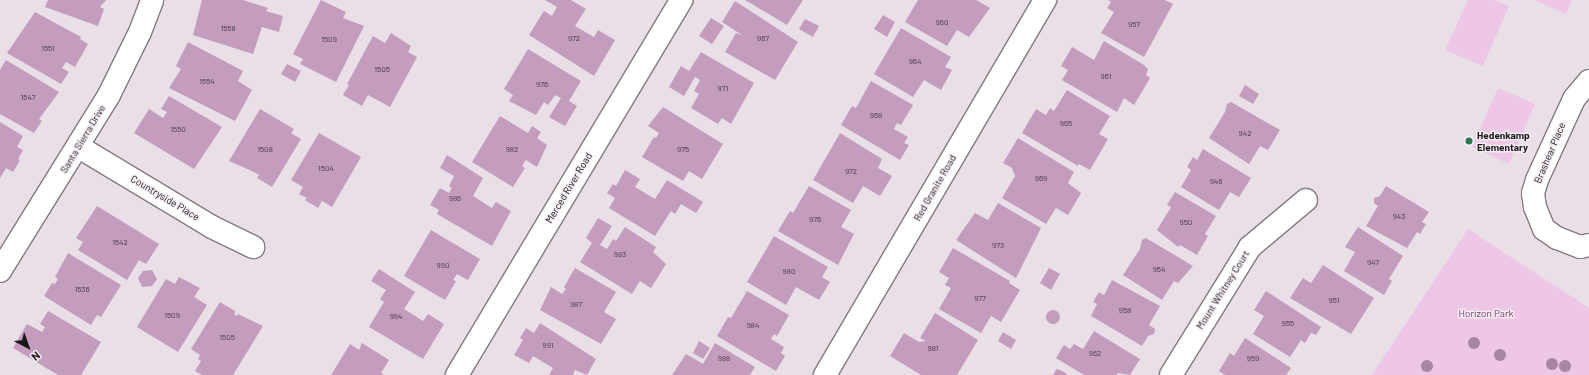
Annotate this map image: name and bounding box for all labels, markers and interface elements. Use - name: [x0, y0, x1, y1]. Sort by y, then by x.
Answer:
- house number: 960: [936, 18, 948, 28]
- house number: 957: [1128, 20, 1140, 30]
- house number: 1558: [220, 24, 236, 34]
- house number: 972: [568, 34, 580, 44]
- house number: 967: [757, 34, 769, 44]
- house number: 1509: [321, 35, 337, 45]
- house number: 1551: [41, 44, 55, 54]
- house number: 964: [909, 57, 921, 67]
- house number: 1505: [374, 65, 390, 75]
- house number: 961: [1101, 72, 1111, 82]
- house number: 1554: [199, 77, 215, 87]
- house number: 976: [536, 80, 548, 90]
- house number: 971: [718, 84, 728, 94]
- house number: 1547: [21, 93, 35, 103]
- street label: Santa Sierra Drive: [58, 103, 108, 175]
- house number: 968: [870, 111, 882, 121]
- house number: 965: [1060, 119, 1072, 129]
- street label: Brashear Place: [1532, 121, 1568, 185]
- house number: 1550: [170, 125, 186, 135]
- house number: 942: [1239, 129, 1251, 139]
- place label: Hedenkamp Elementary: [1477, 129, 1530, 152]
- marker: Hedenkamp Elementary: [1464, 136, 1474, 146]
- house number: 1508: [257, 145, 273, 155]
- house number: 982: [506, 145, 518, 155]
- house number: 975: [677, 145, 689, 155]
- street label: Merced River Road: [543, 150, 595, 226]
- street label: Red Granite Road: [911, 153, 959, 223]
- house number: 1504: [318, 164, 334, 174]
- house number: 972: [845, 167, 857, 177]
- street label: Countryside Place: [128, 173, 202, 223]
- house number: 969: [1035, 174, 1047, 184]
- house number: 946: [1210, 177, 1222, 187]
- house number: 986: [449, 194, 461, 204]
- house number: 943: [1393, 212, 1405, 222]
- house number: 976: [809, 215, 821, 225]
- house number: 950: [1180, 218, 1192, 228]
- house number: 1542: [112, 238, 128, 248]
- house number: 973: [992, 241, 1004, 251]
- street label: Mount Whitney Court: [1194, 248, 1252, 332]
- house number: 983: [614, 250, 626, 260]
- house number: 947: [1367, 258, 1379, 268]
- house number: 990: [437, 261, 449, 271]
- house number: 954: [1153, 265, 1165, 275]
- house number: 980: [783, 267, 795, 277]
- house number: 1536: [74, 285, 90, 295]
- house number: 977: [974, 294, 986, 304]
- house number: 951: [1329, 296, 1339, 306]
- house number: 987: [570, 300, 582, 310]
- house number: 958: [1119, 306, 1131, 316]
- park label: Horizon Park: [1458, 308, 1514, 320]
- house number: 1509: [164, 311, 180, 321]
- house number: 994: [390, 312, 402, 322]
- house number: 955: [1282, 319, 1294, 329]
- house number: 984: [747, 321, 759, 331]
- north arrow: [8, 327, 48, 367]
- house number: 1505: [219, 333, 235, 343]
- house number: 991: [543, 341, 553, 351]
- house number: 981: [928, 344, 938, 354]
- text: N: [29, 349, 43, 364]
- house number: 962: [1089, 349, 1101, 359]
- house number: 988: [718, 354, 730, 364]
- house number: 959: [1247, 354, 1259, 364]

